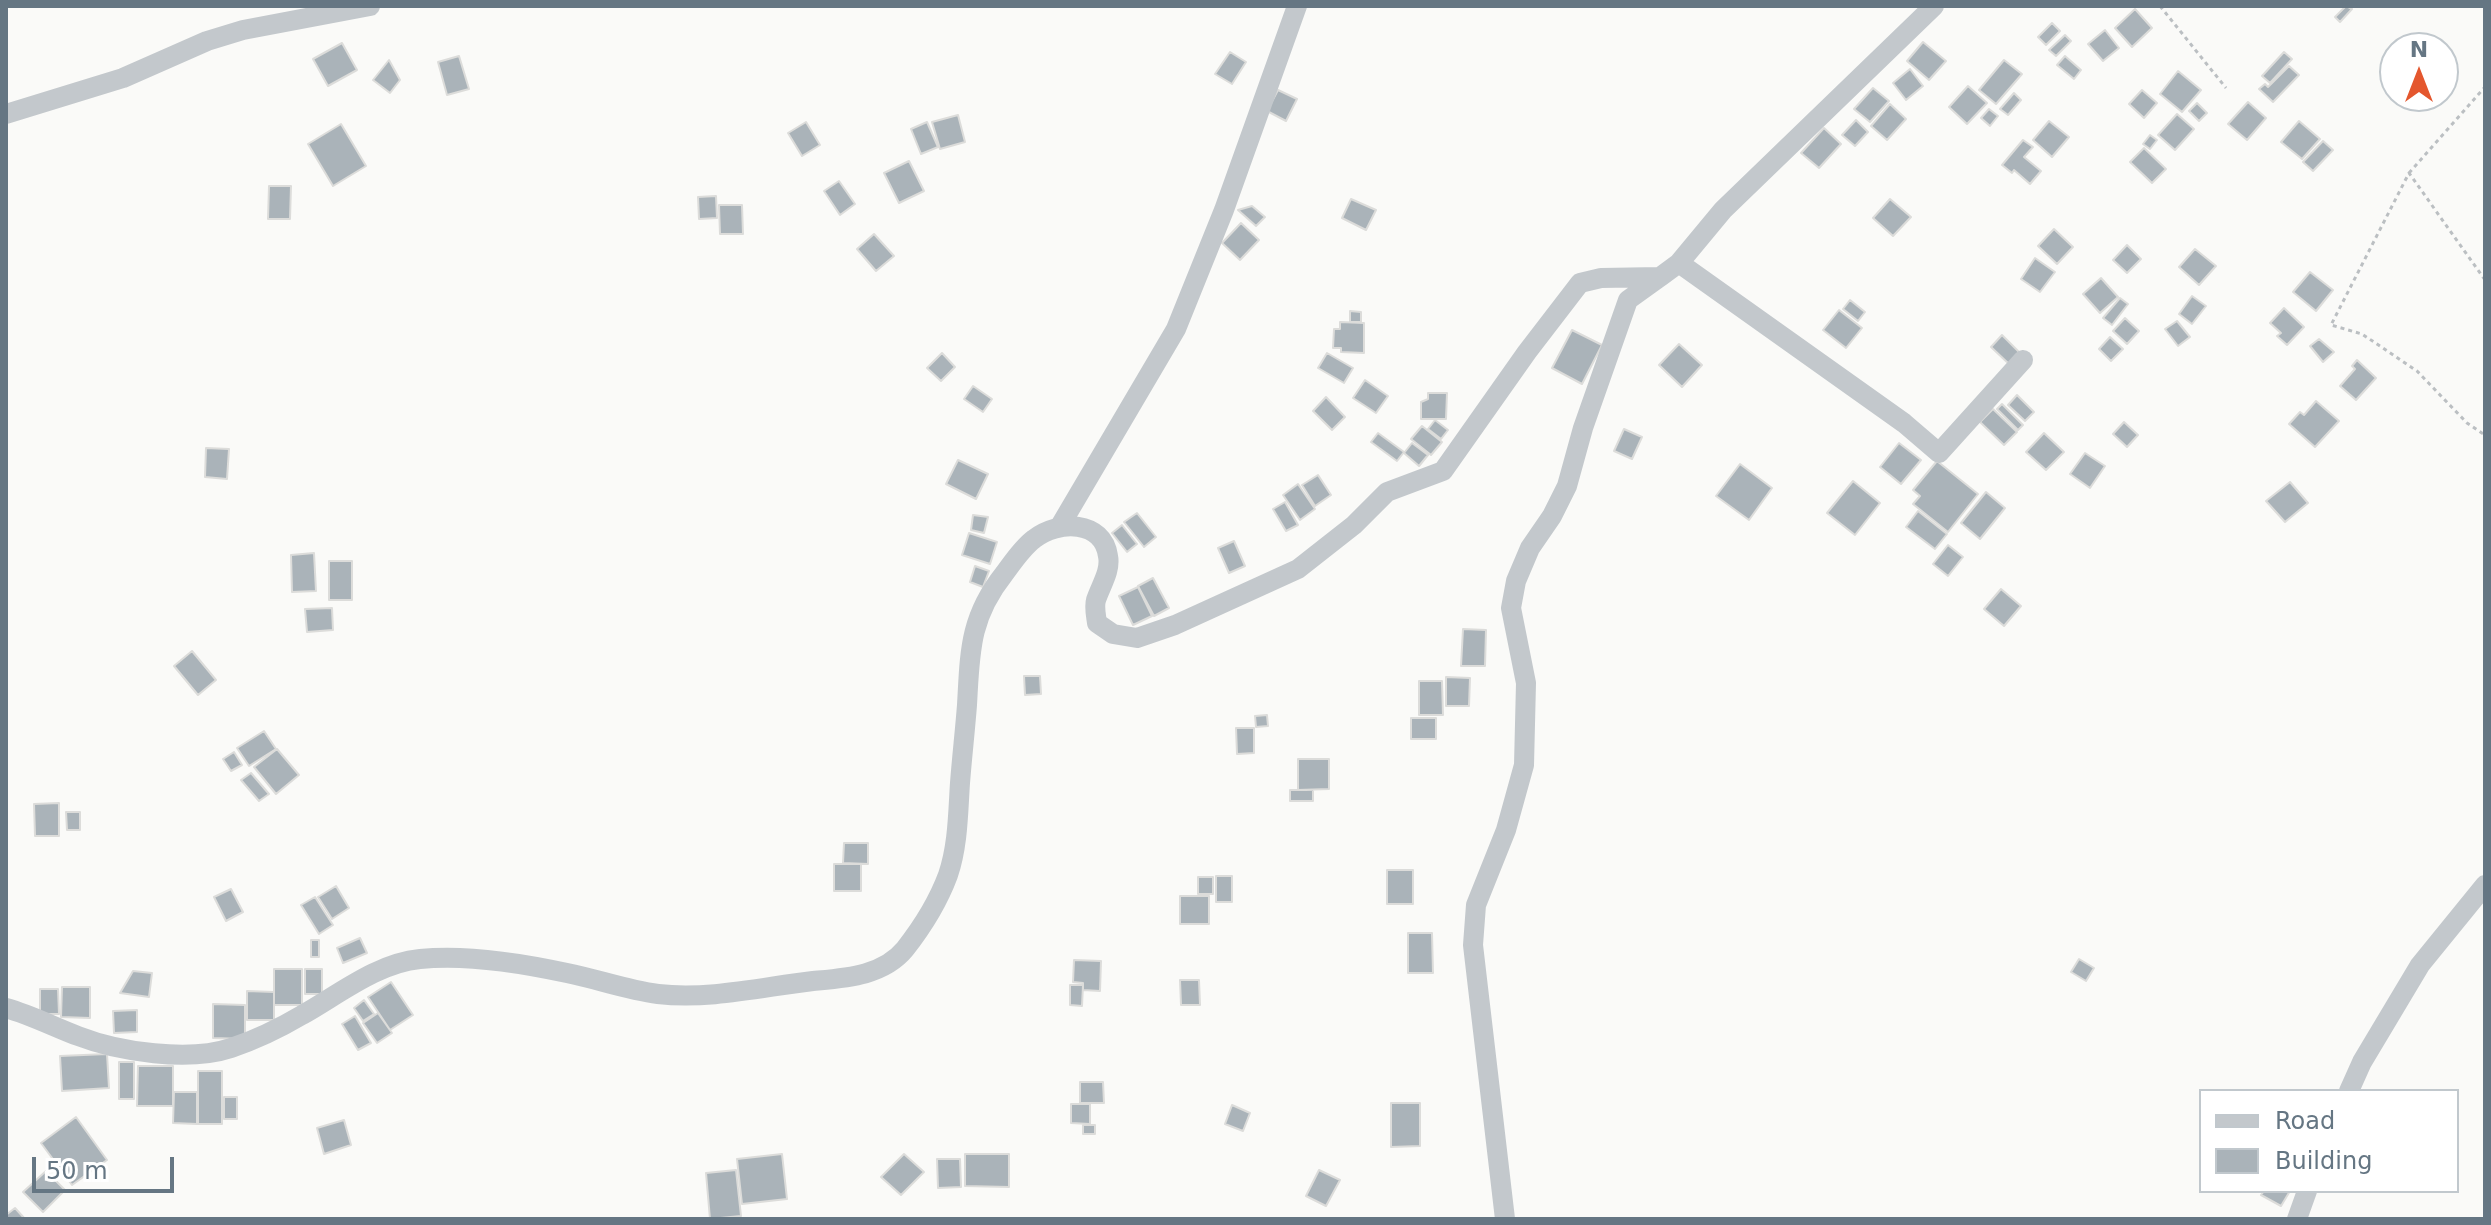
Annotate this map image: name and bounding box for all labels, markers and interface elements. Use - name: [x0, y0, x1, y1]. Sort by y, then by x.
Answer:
- north arrow: [2379, 32, 2459, 112]
- text: N: [2410, 37, 2428, 62]
- legend: [2199, 1089, 2459, 1193]
- text: Road: [2275, 1107, 2335, 1135]
- scale bar: [36, 1141, 178, 1191]
- text: Building: [2275, 1147, 2372, 1175]
- text: 50 m: [46, 1157, 108, 1185]

